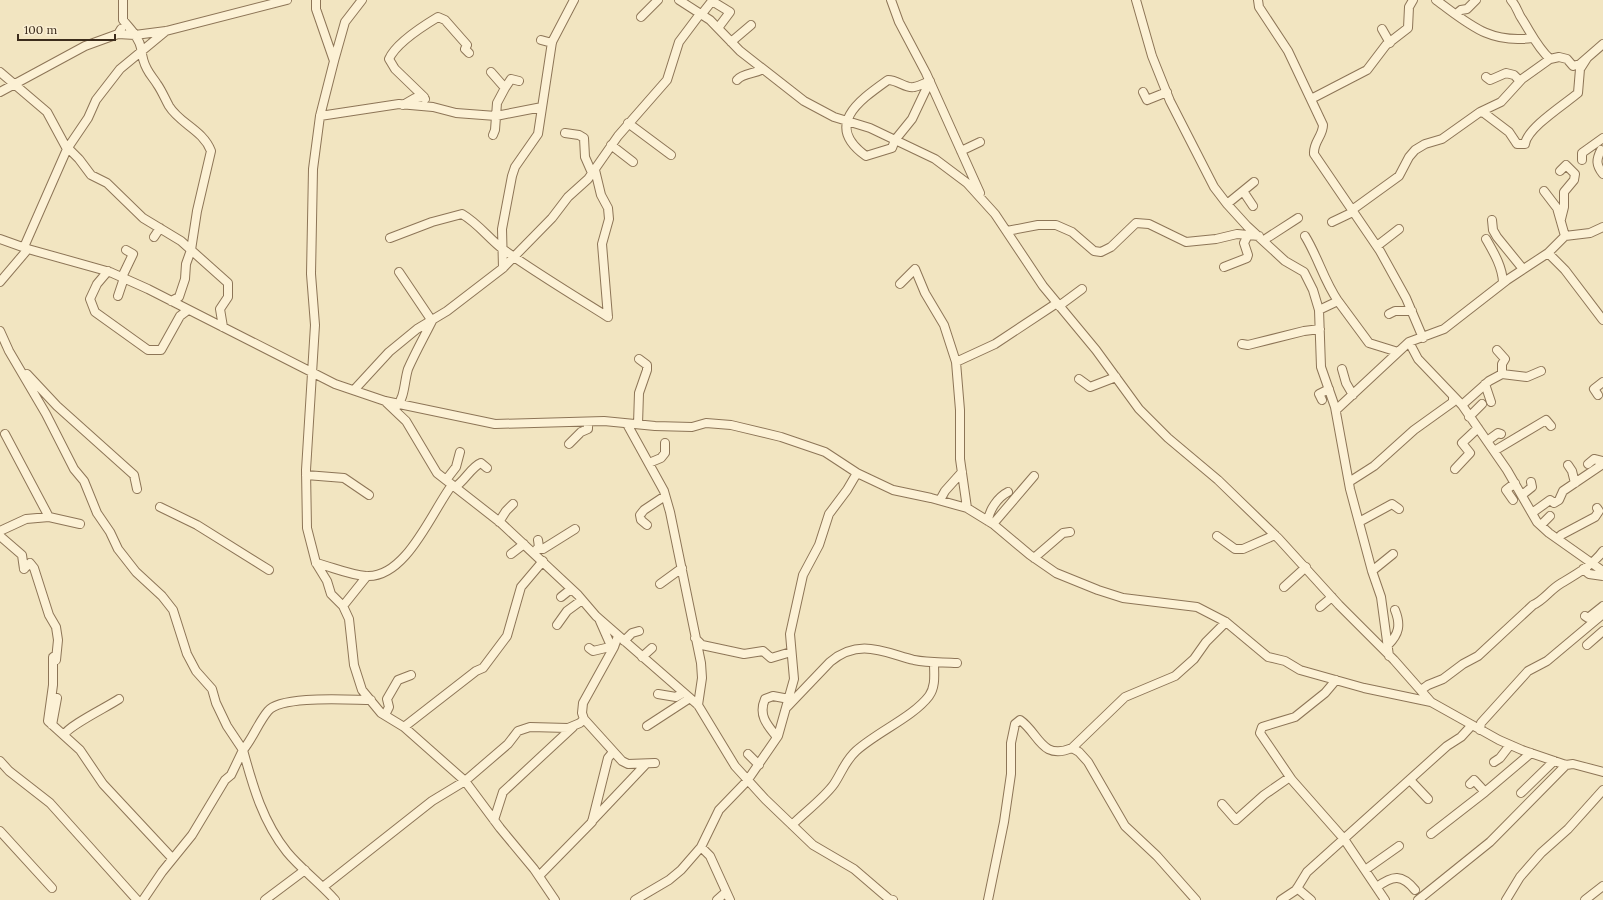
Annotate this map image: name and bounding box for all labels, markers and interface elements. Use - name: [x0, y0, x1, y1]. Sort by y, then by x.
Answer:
- scale bar: [18, 16, 115, 42]
- text: 100 m: [24, 22, 57, 37]

